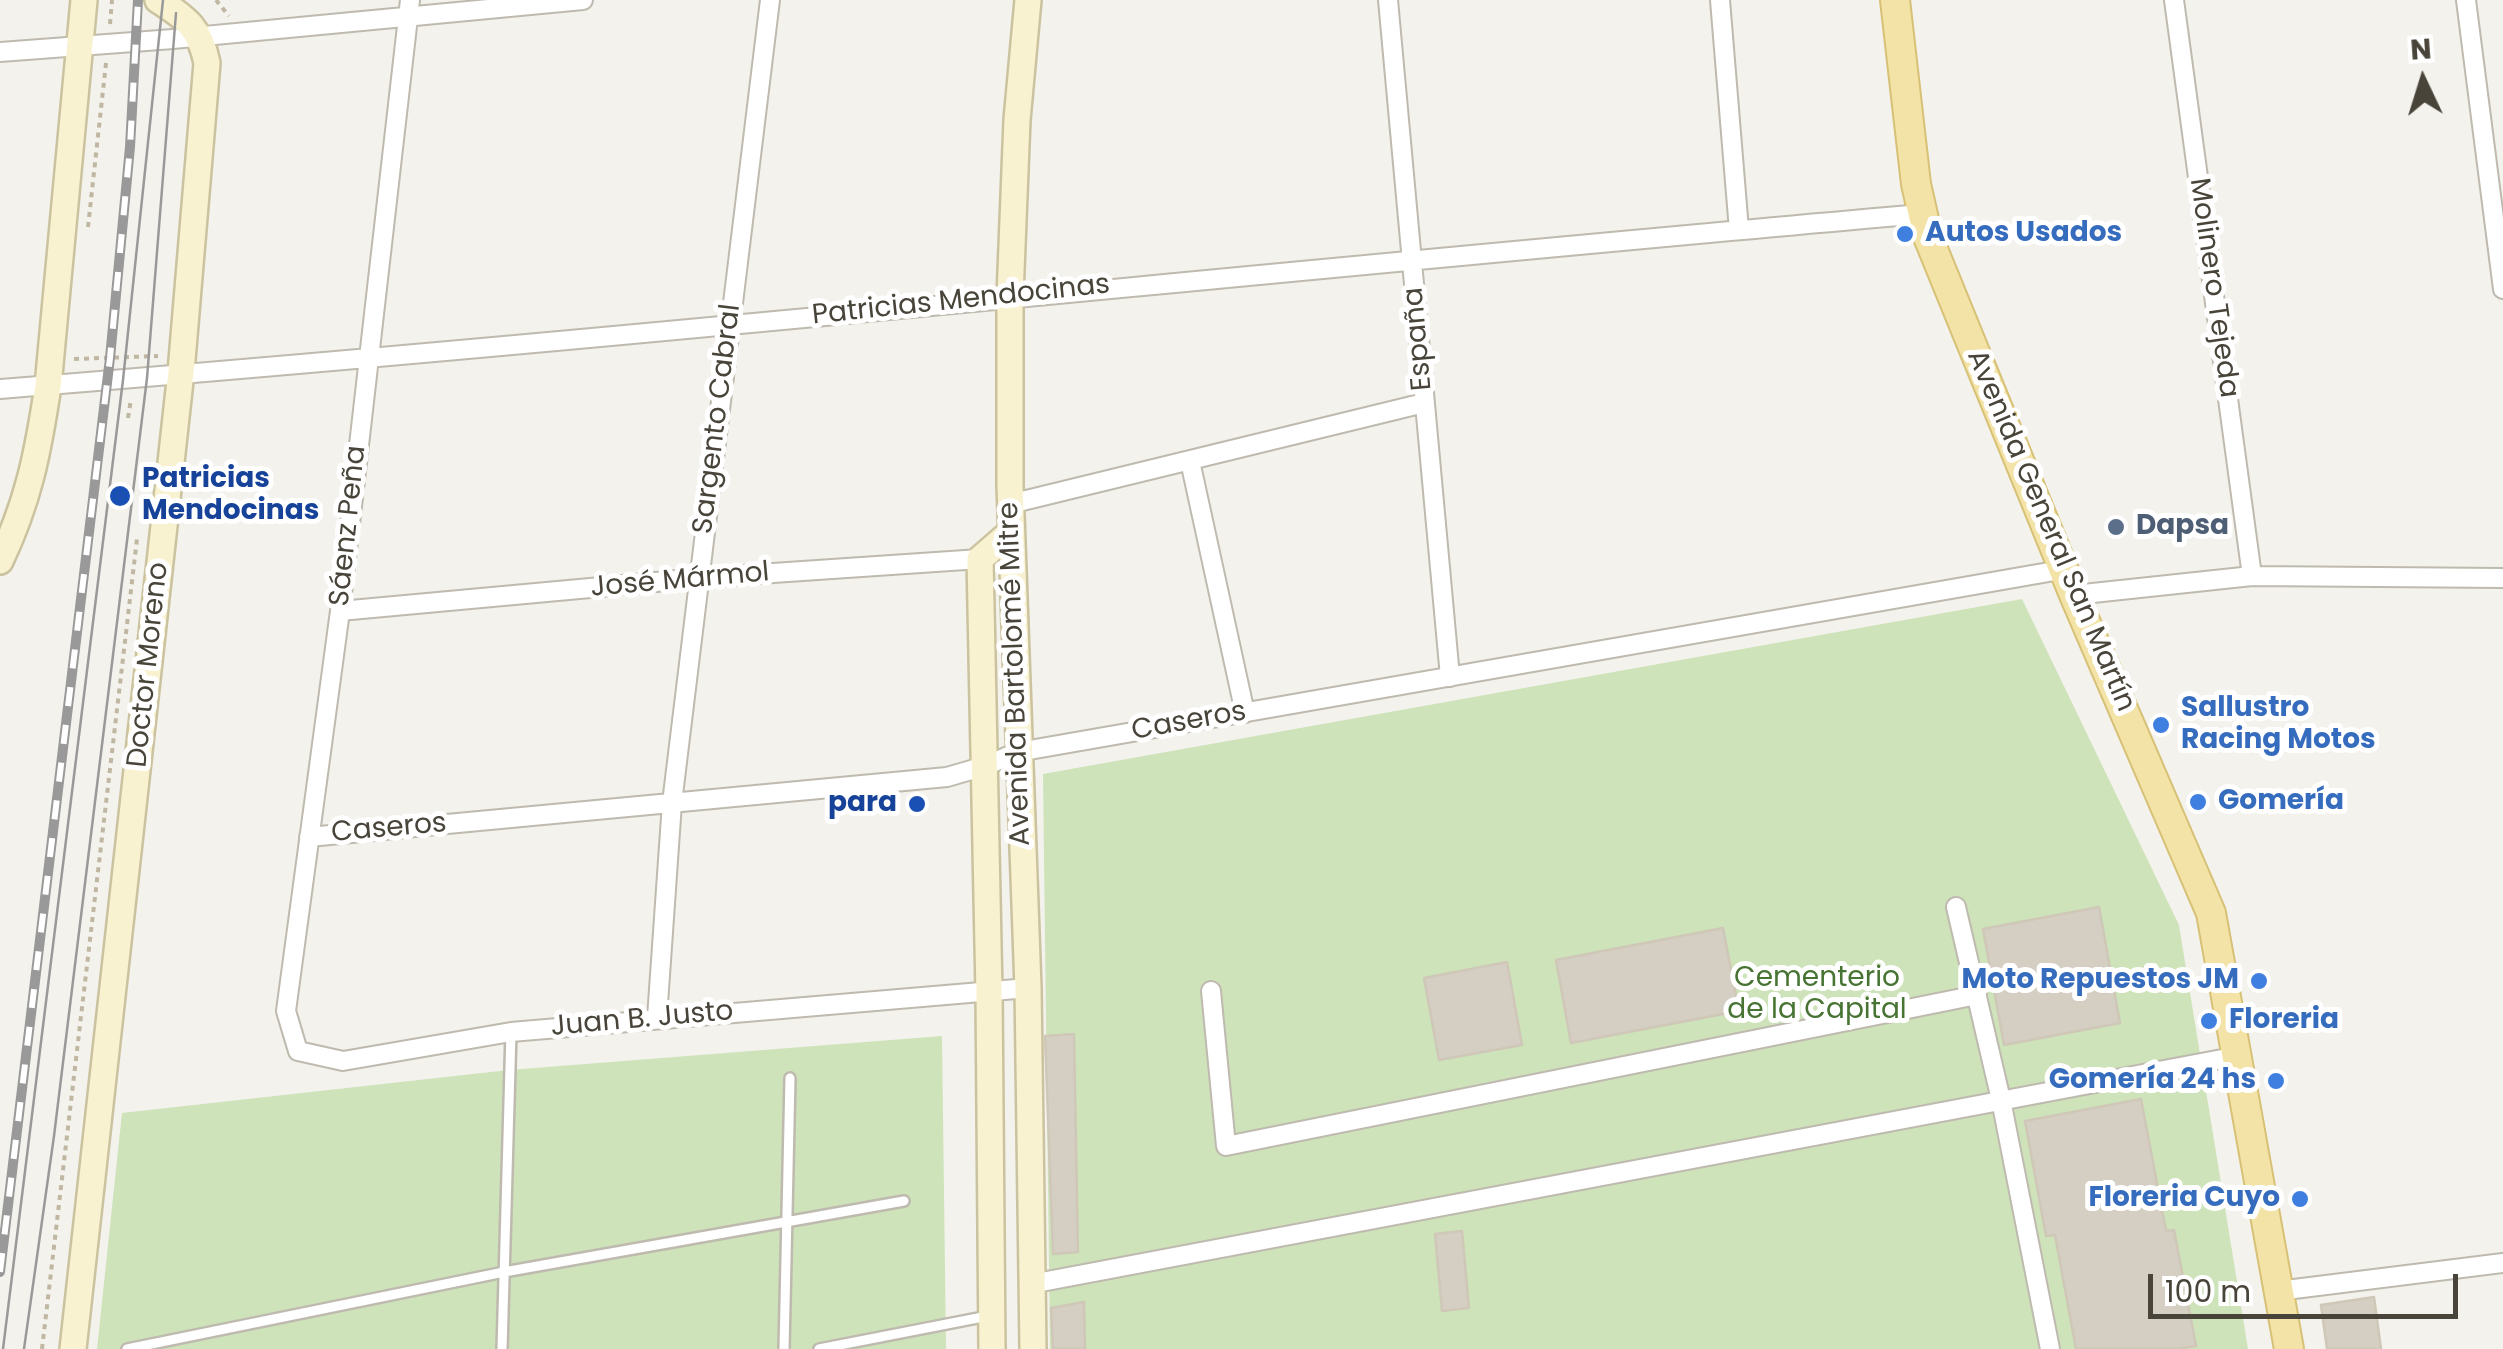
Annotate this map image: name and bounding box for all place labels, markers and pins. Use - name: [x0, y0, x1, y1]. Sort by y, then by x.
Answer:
- place label: Autos Usados: [1925, 217, 2122, 251]
- marker: Autos Usados: [1894, 223, 1916, 245]
- place label: Patricias Mendocinas: [142, 463, 319, 529]
- marker: Patricias Mendocinas: [107, 483, 133, 509]
- place label: Dapsa: [2136, 510, 2229, 544]
- marker: Dapsa: [2105, 516, 2127, 538]
- place label: Sallustro Racing Motos: [2181, 692, 2376, 758]
- marker: Sallustro Racing Motos: [2150, 714, 2172, 736]
- place label: Gomería: [2218, 785, 2344, 819]
- place label: para: [828, 787, 897, 821]
- marker: Gomería: [2187, 791, 2209, 813]
- marker: para: [906, 793, 928, 815]
- place label: Moto Repuestos JM: [1961, 964, 2239, 998]
- marker: Moto Repuestos JM: [2248, 970, 2270, 992]
- place label: Floreria: [2229, 1004, 2339, 1038]
- marker: Floreria: [2198, 1010, 2220, 1032]
- place label: Gomería 24 hs: [2049, 1064, 2256, 1098]
- marker: Gomería 24 hs: [2265, 1070, 2287, 1092]
- place label: Floreria Cuyo: [2088, 1182, 2280, 1216]
- marker: Floreria Cuyo: [2289, 1188, 2311, 1210]

